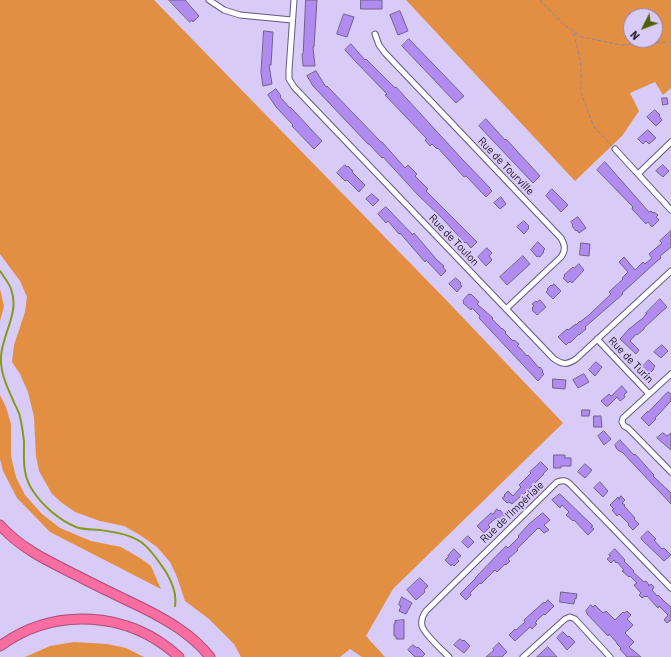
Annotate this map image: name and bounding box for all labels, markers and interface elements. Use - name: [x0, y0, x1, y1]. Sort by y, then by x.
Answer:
- north arrow: [623, 8, 663, 48]
- text: N: [627, 29, 642, 43]
- street label: Rue de Tourville: [475, 134, 537, 198]
- street label: Rue de Toulon: [426, 211, 482, 269]
- street label: Rue de Turin: [606, 334, 656, 386]
- street label: Rue de l'Impériale: [477, 478, 547, 546]

